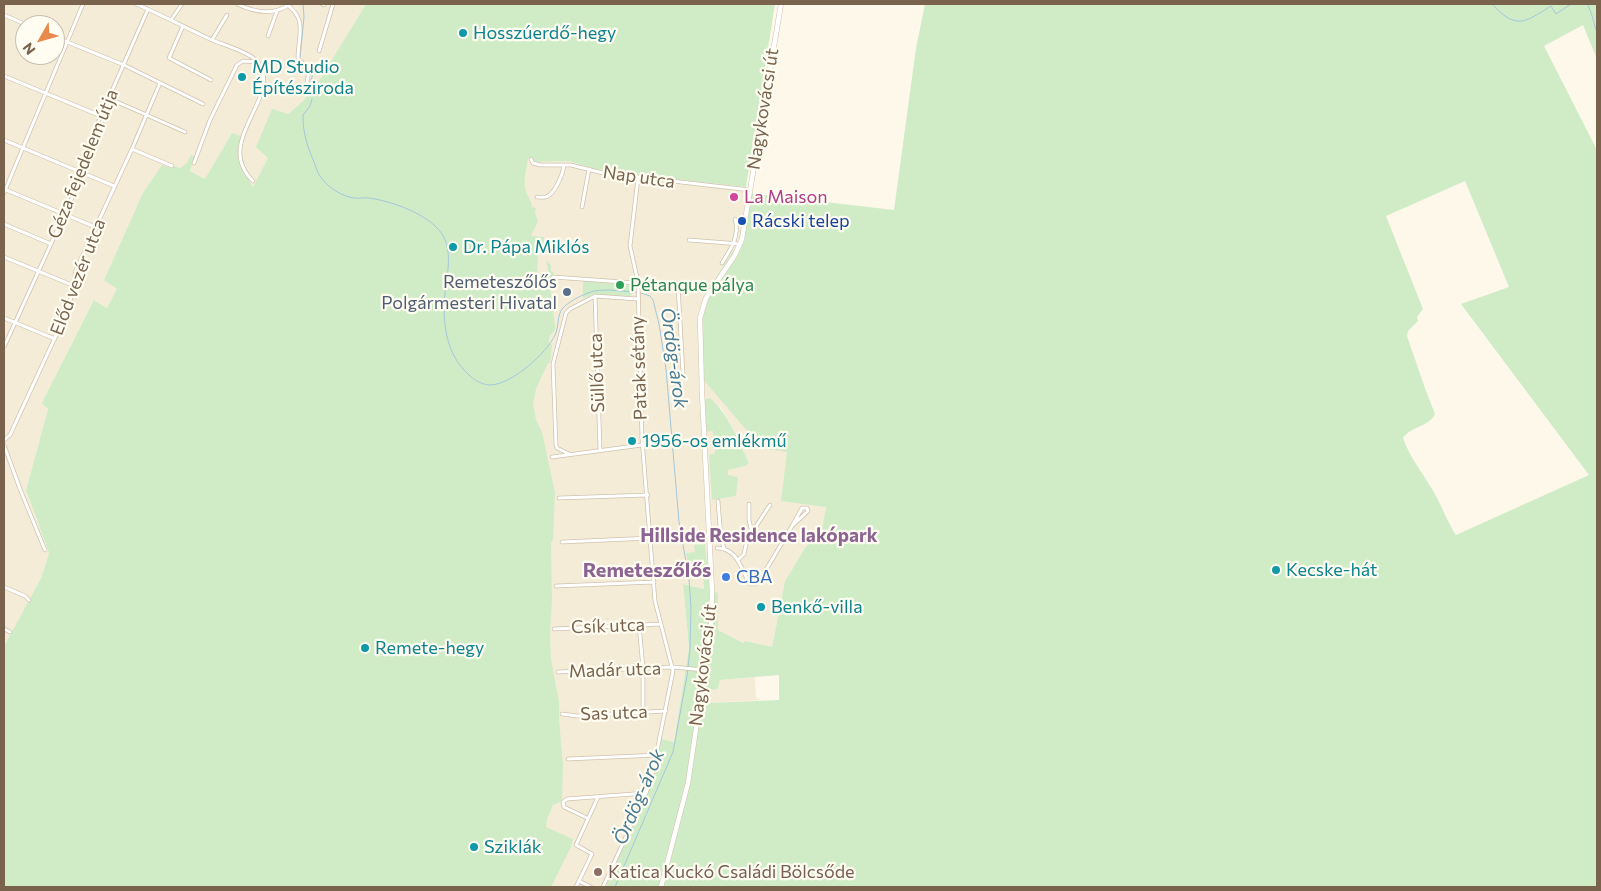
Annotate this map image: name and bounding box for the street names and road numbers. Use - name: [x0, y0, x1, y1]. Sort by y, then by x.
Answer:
- street label: Nagykovácsi út: [743, 47, 783, 171]
- street label: Géza fejedelem útja: [43, 86, 123, 242]
- street label: Nap utca: [602, 161, 676, 193]
- street label: Előd vezér utca: [46, 216, 110, 338]
- street label: Patak sétány: [626, 315, 652, 421]
- street label: Süllő utca: [585, 333, 609, 413]
- street label: Nagykovácsi út: [685, 603, 721, 727]
- street label: Csík utca: [571, 614, 645, 638]
- street label: Madár utca: [568, 658, 662, 682]
- street label: Sas utca: [580, 701, 648, 725]

